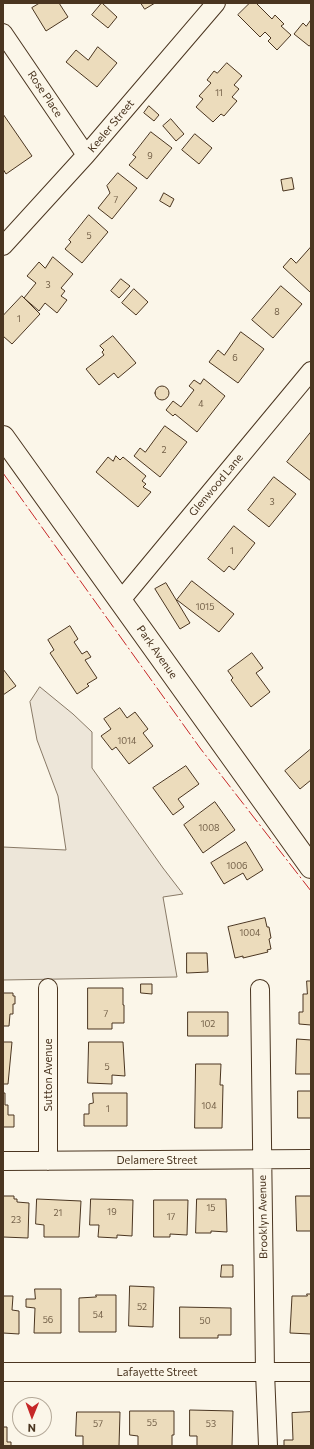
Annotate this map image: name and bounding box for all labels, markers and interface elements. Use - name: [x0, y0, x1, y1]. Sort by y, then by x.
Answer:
- street label: Rose Place: [25, 68, 65, 120]
- house number: 11: [215, 88, 223, 98]
- street label: Keeler Street: [85, 97, 137, 155]
- house number: 9: [147, 151, 153, 161]
- house number: 7: [114, 195, 118, 205]
- house number: 5: [86, 231, 92, 241]
- house number: 3: [45, 280, 51, 290]
- house number: 8: [274, 307, 280, 317]
- house number: 1: [17, 314, 21, 324]
- house number: 6: [232, 353, 238, 363]
- house number: 4: [198, 399, 204, 409]
- house number: 2: [162, 445, 166, 455]
- street label: Glenwood Lane: [186, 451, 246, 519]
- house number: 3: [269, 497, 275, 507]
- house number: 1: [230, 546, 234, 556]
- house number: 1015: [196, 602, 214, 612]
- street label: Park Avenue: [134, 623, 180, 681]
- house number: 1014: [118, 736, 136, 746]
- house number: 1008: [198, 823, 220, 833]
- house number: 1006: [226, 861, 248, 871]
- house number: 1004: [240, 928, 260, 938]
- house number: 7: [104, 1009, 108, 1019]
- house number: 102: [201, 1019, 215, 1029]
- street label: Sutton Avenue: [41, 1038, 55, 1112]
- house number: 5: [104, 1062, 110, 1072]
- house number: 104: [201, 1101, 217, 1111]
- house number: 1: [106, 1104, 110, 1114]
- street label: Delamere Street: [116, 1153, 198, 1167]
- street label: Brooklyn Avenue: [256, 1175, 270, 1259]
- house number: 15: [206, 1203, 216, 1213]
- house number: 19: [107, 1207, 117, 1217]
- house number: 21: [54, 1208, 62, 1218]
- house number: 17: [167, 1212, 175, 1222]
- house number: 23: [11, 1215, 21, 1225]
- house number: 52: [137, 1302, 147, 1312]
- house number: 54: [93, 1310, 103, 1320]
- house number: 56: [43, 1315, 53, 1325]
- house number: 50: [199, 1316, 211, 1326]
- street label: Lafayette Street: [116, 1365, 198, 1379]
- north arrow: [12, 1397, 52, 1437]
- house number: 55: [147, 1418, 157, 1428]
- house number: 57: [93, 1419, 103, 1429]
- house number: 53: [206, 1419, 216, 1429]
- text: N: [28, 1422, 36, 1435]

